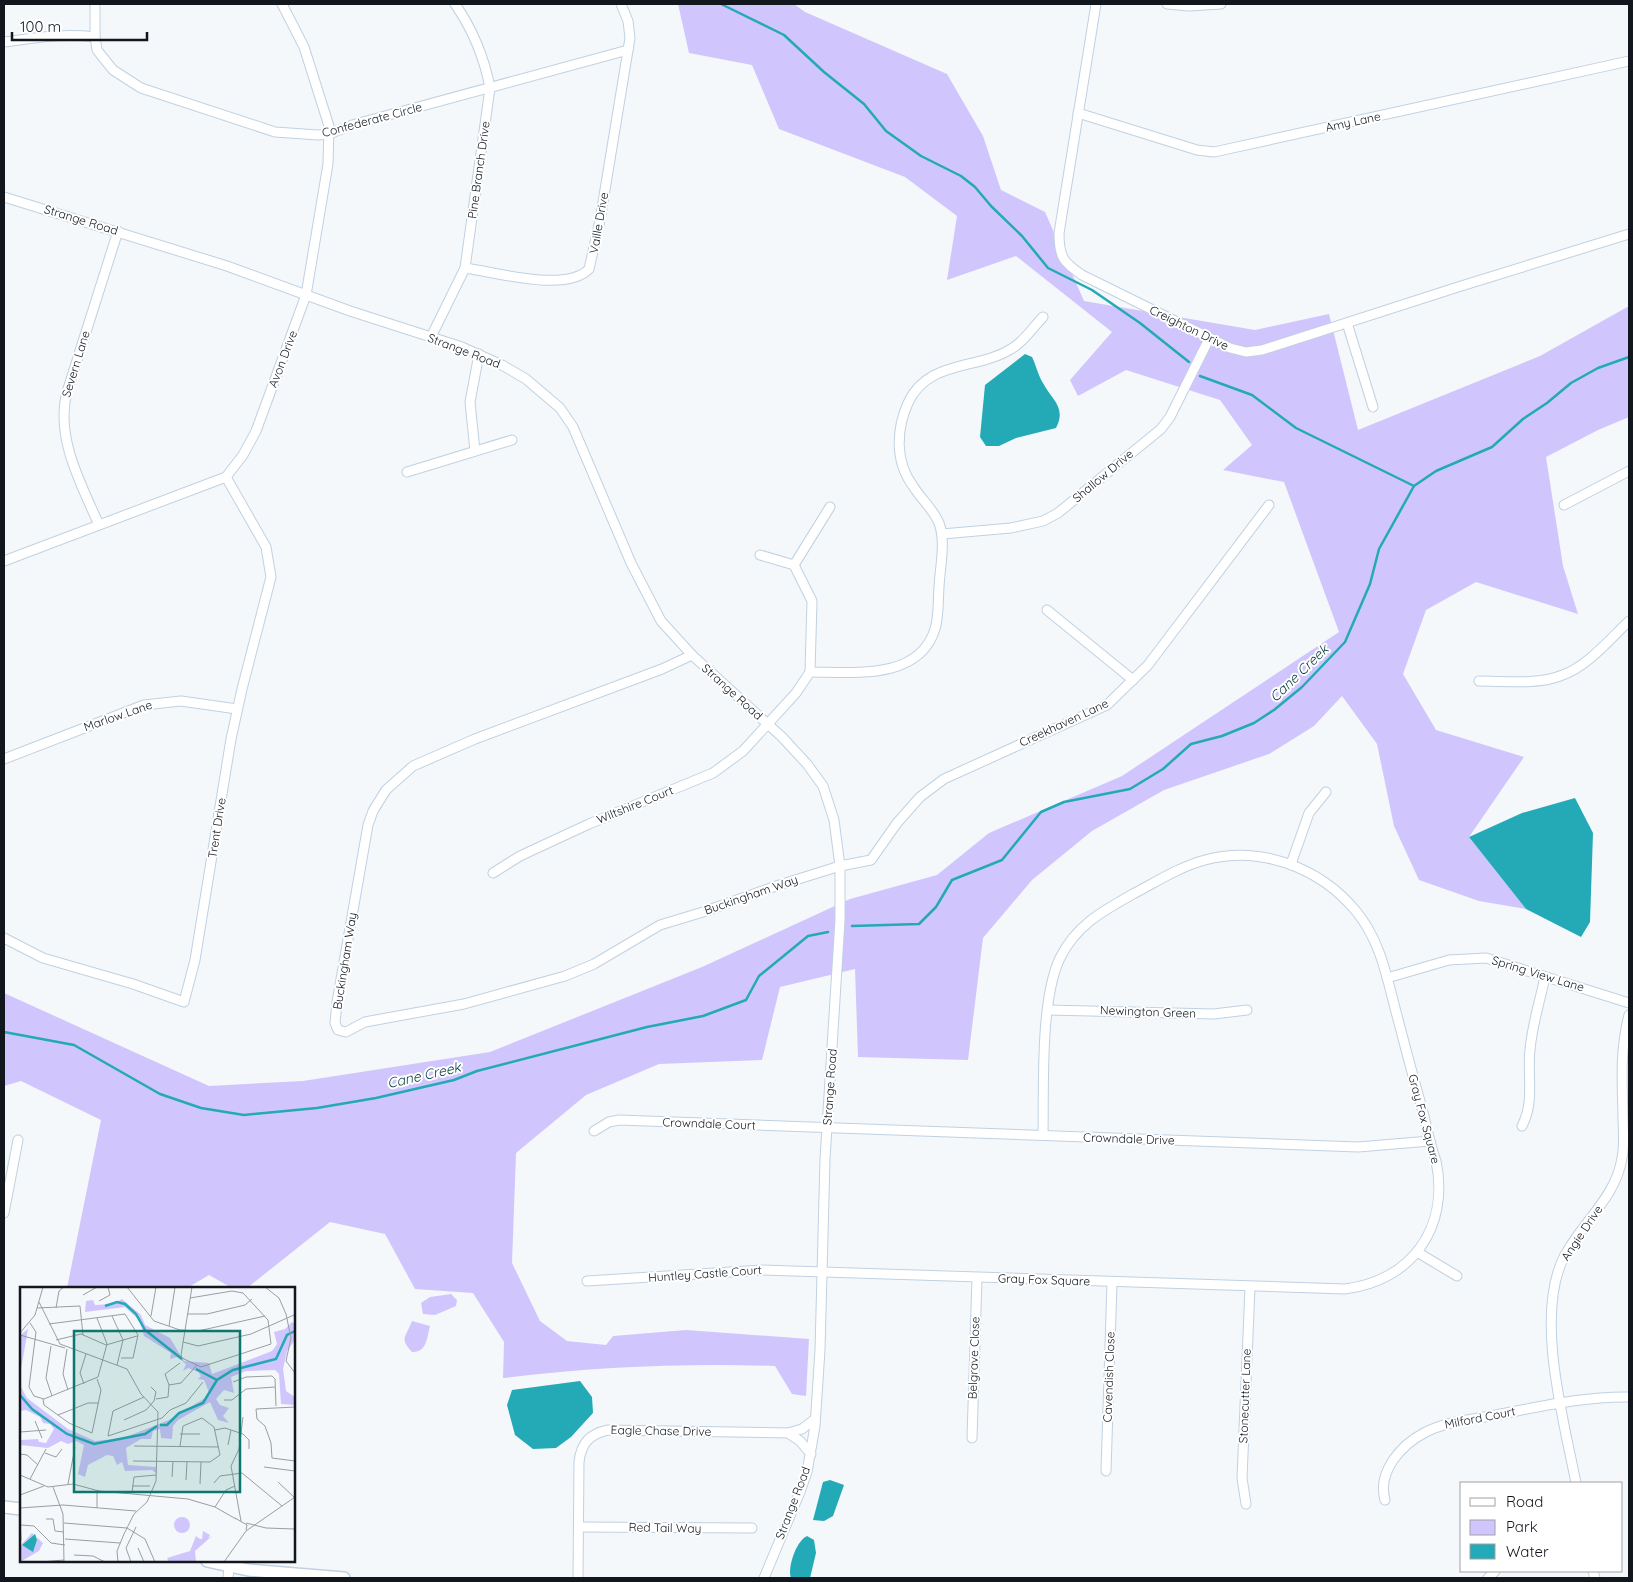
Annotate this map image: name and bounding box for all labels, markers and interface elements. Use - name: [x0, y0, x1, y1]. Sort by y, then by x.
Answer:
- scale bar: [12, 10, 148, 42]
- text: 100 m: [20, 17, 61, 36]
- street label: Confederate Circle: [320, 99, 424, 140]
- street label: Amy Lane: [1324, 108, 1382, 135]
- street label: Pine Branch Drive: [464, 120, 493, 220]
- street label: Vaille Drive: [586, 191, 611, 255]
- street label: Strange Road: [42, 201, 120, 238]
- street label: Creighton Drive: [1147, 302, 1231, 353]
- street label: Avon Drive: [265, 328, 300, 390]
- street label: Severn Lane: [58, 329, 93, 399]
- street label: Strange Road: [426, 330, 503, 371]
- street label: Shallow Drive: [1069, 446, 1136, 505]
- water label: Cane Creek: [1266, 639, 1333, 706]
- street label: Strange Road: [699, 660, 766, 723]
- street label: Creekhaven Lane: [1017, 695, 1111, 750]
- street label: Marlow Lane: [82, 697, 154, 734]
- street label: Wiltshire Court: [594, 782, 675, 827]
- street label: Trent Drive: [204, 796, 229, 859]
- street label: Buckingham Way: [702, 871, 800, 918]
- street label: Buckingham Way: [329, 911, 360, 1011]
- street label: Spring View Lane: [1490, 952, 1586, 995]
- street label: Newington Green: [1100, 1002, 1196, 1021]
- street label: Strange Road: [819, 1048, 840, 1126]
- water label: Cane Creek: [385, 1057, 464, 1092]
- street label: Gray Fox Square: [1405, 1072, 1444, 1166]
- street label: Crowndale Court: [662, 1114, 756, 1133]
- street label: Crowndale Drive: [1083, 1129, 1175, 1148]
- street label: Angie Drive: [1558, 1202, 1606, 1263]
- street label: Huntley Castle Court: [648, 1262, 762, 1285]
- street label: Gray Fox Square: [998, 1270, 1091, 1289]
- inset map: [20, 1287, 295, 1562]
- street label: Belgrave Close: [965, 1316, 982, 1400]
- street label: Cavendish Close: [1099, 1331, 1118, 1423]
- street label: Stonecutter Lane: [1235, 1348, 1254, 1444]
- street label: Milford Court: [1443, 1403, 1517, 1432]
- street label: Eagle Chase Drive: [611, 1422, 712, 1439]
- street label: Strange Road: [772, 1464, 813, 1541]
- legend: [1460, 1482, 1623, 1572]
- text: Road: [1506, 1492, 1543, 1511]
- text: Park: [1506, 1517, 1538, 1536]
- street label: Red Tail Way: [628, 1519, 702, 1536]
- text: Water: [1506, 1542, 1549, 1561]

